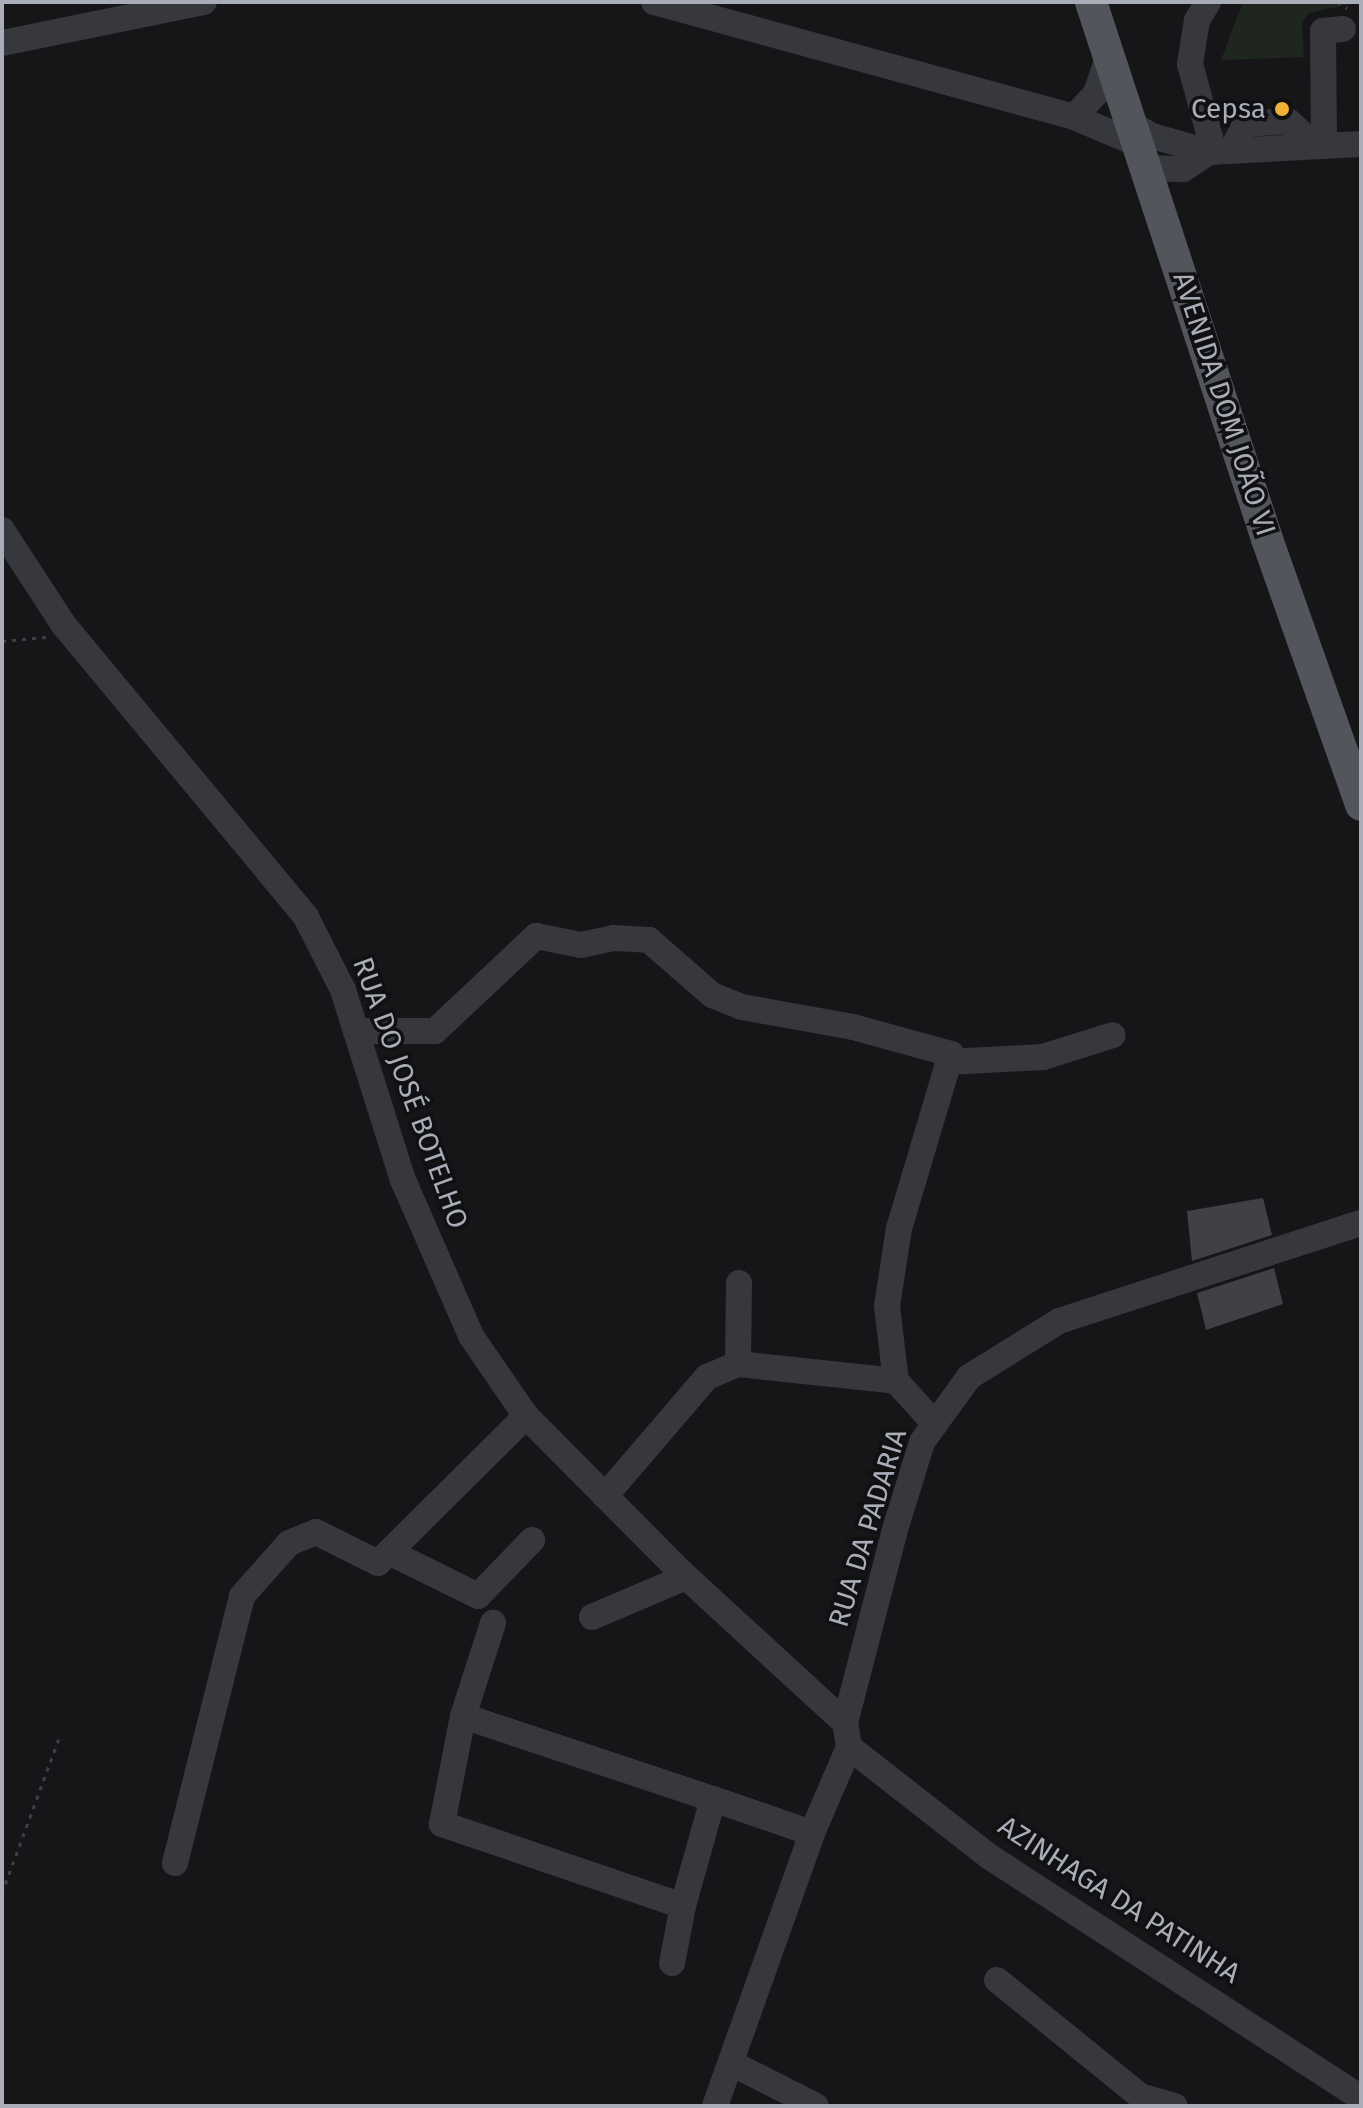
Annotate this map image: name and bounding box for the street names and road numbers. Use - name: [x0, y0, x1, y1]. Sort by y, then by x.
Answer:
- street label: AVENIDA DOM JOÃO VI: [1165, 268, 1283, 540]
- street label: RUA DO JOSÉ BOTELHO: [345, 953, 475, 1233]
- street label: RUA DA PADARIA: [822, 1425, 914, 1631]
- street label: AZINHAGA DA PATINHA: [992, 1809, 1246, 1991]

